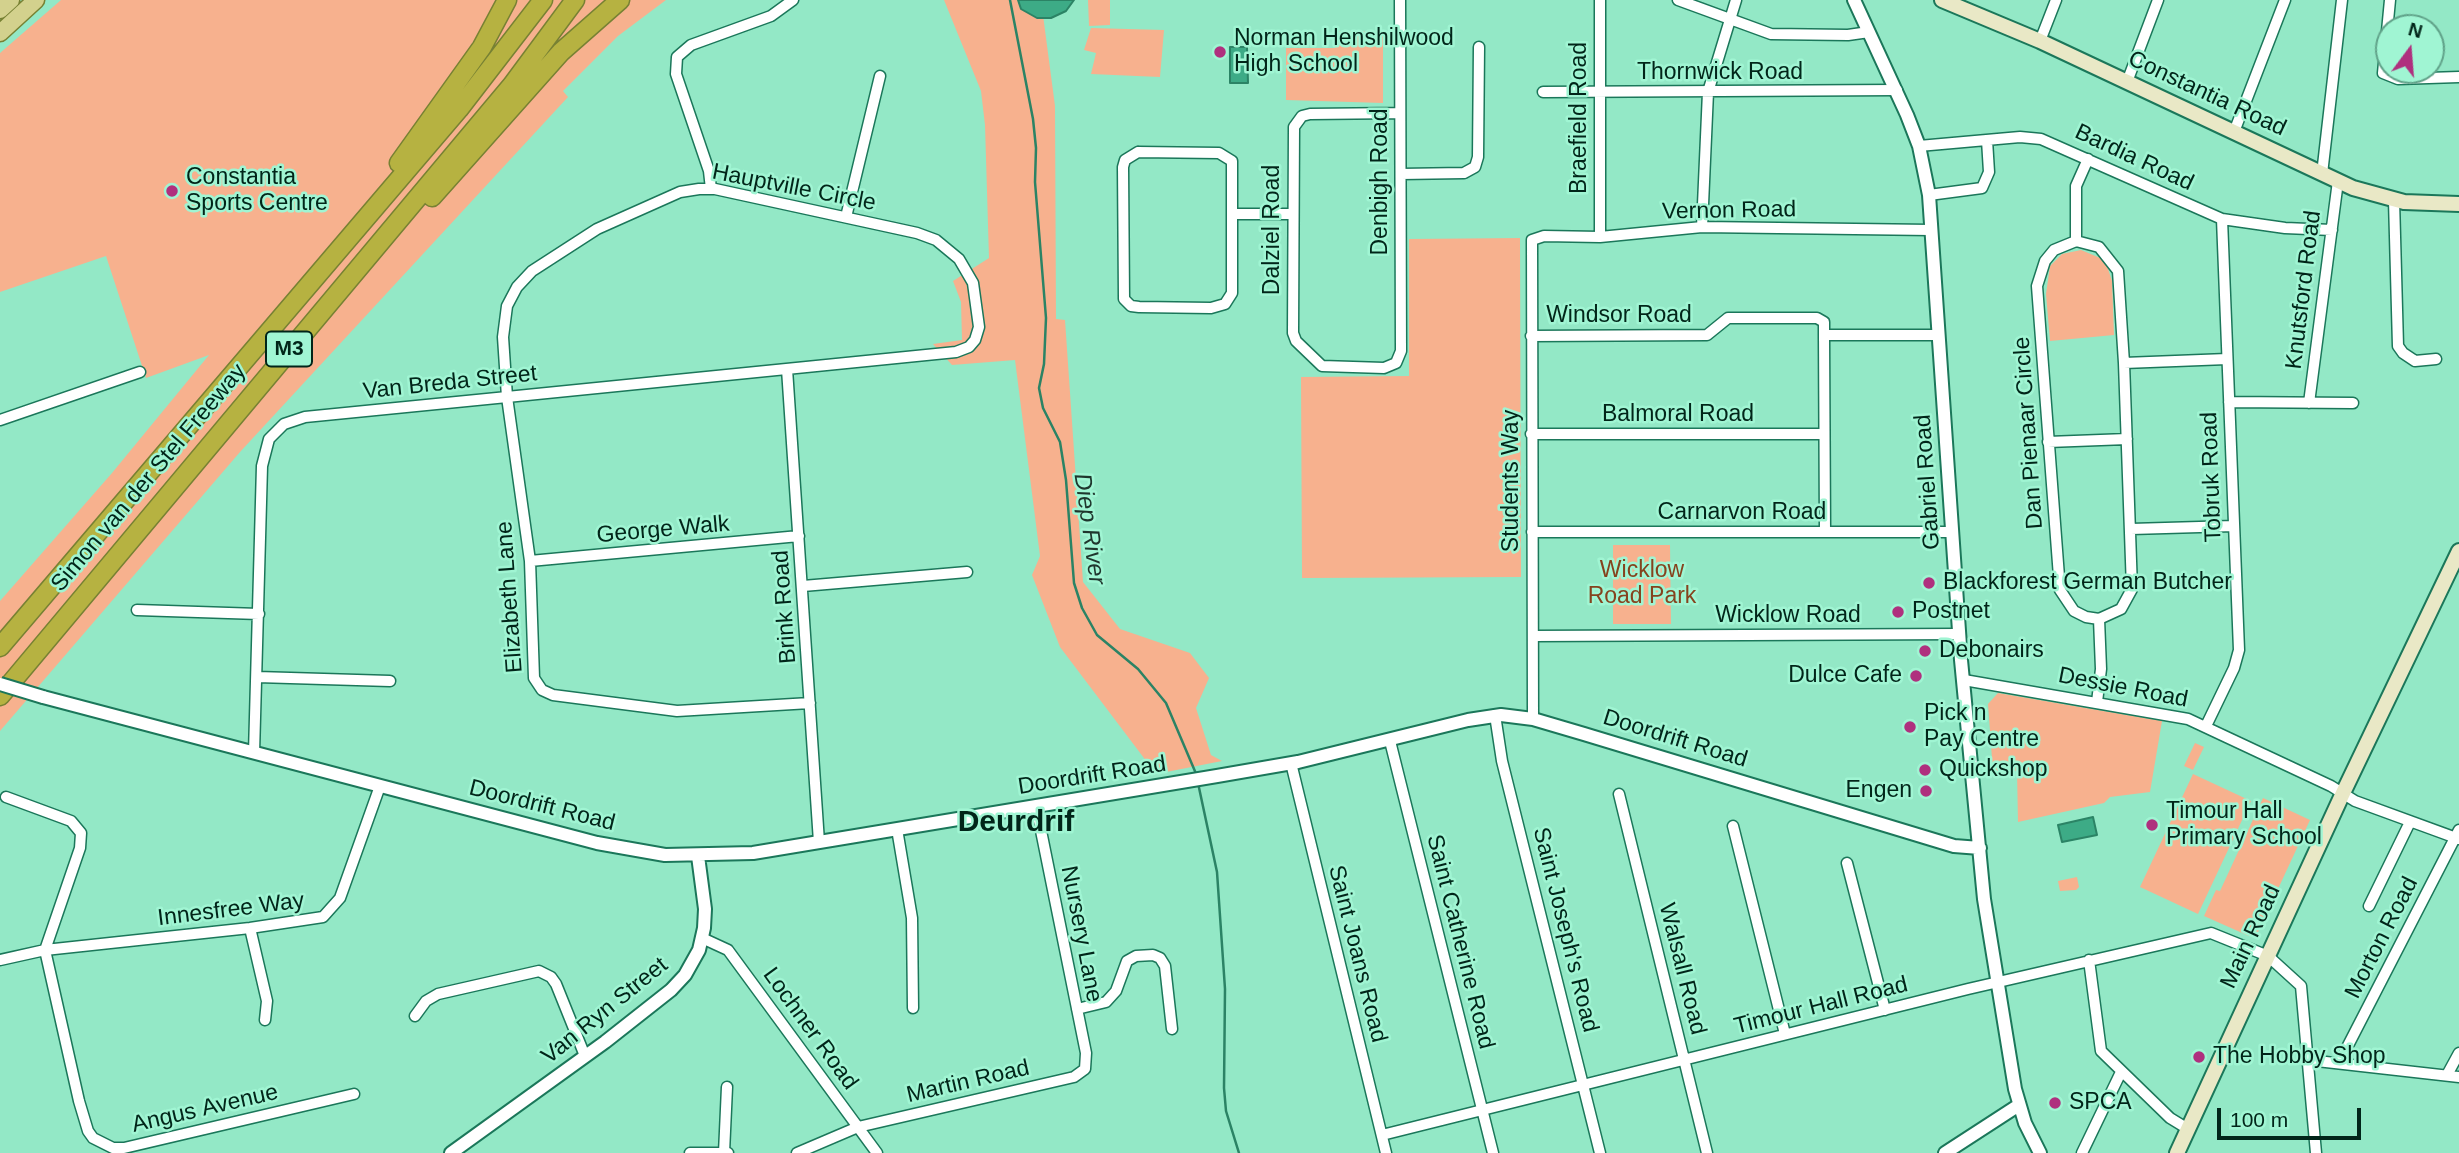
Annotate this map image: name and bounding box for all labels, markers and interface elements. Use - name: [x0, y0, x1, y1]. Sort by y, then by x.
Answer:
- north arrow: [2375, 14, 2445, 84]
- text: N: [2406, 18, 2425, 42]
- place label: Norman Henshilwood High School: [1234, 25, 1454, 79]
- street label: Braefield Road: [1566, 42, 1594, 194]
- marker: Norman Henshilwood High School: [1212, 44, 1228, 60]
- street label: Constantia Road: [2124, 45, 2290, 143]
- street label: Thornwick Road: [1637, 59, 1803, 87]
- street label: Denbigh Road: [1367, 108, 1395, 256]
- street label: Bardia Road: [2070, 118, 2198, 198]
- street label: Hauptville Circle: [710, 159, 878, 217]
- place label: Constantia Sports Centre: [186, 164, 328, 218]
- street label: Dalziel Road: [1259, 165, 1287, 295]
- marker: Constantia Sports Centre: [164, 183, 180, 199]
- street label: Vernon Road: [1662, 196, 1796, 226]
- street label: Knutsford Road: [2281, 209, 2327, 371]
- street label: Windsor Road: [1546, 302, 1692, 330]
- road number: M3: [266, 332, 312, 366]
- street label: Dan Pienaar Circle: [2009, 336, 2049, 530]
- street label: Simon van der Stel Freeway: [46, 358, 252, 598]
- street label: Van Breda Street: [362, 360, 538, 406]
- street label: Balmoral Road: [1602, 401, 1754, 429]
- street label: Students Way: [1498, 410, 1526, 552]
- street label: Tobruk Road: [2196, 411, 2228, 543]
- street label: Gabriel Road: [1910, 413, 1946, 551]
- water label: Diep River: [1067, 472, 1111, 586]
- street label: Carnarvon Road: [1658, 499, 1826, 527]
- street label: George Walk: [595, 510, 731, 550]
- street label: Elizabeth Lane: [491, 520, 529, 674]
- street label: Brink Road: [767, 549, 803, 665]
- park label: Wicklow Road Park: [1588, 557, 1696, 611]
- place label: Blackforest German Butcher: [1943, 569, 2232, 597]
- marker: Blackforest German Butcher: [1921, 575, 1937, 591]
- place label: Postnet: [1912, 598, 1990, 626]
- street label: Wicklow Road: [1715, 602, 1861, 630]
- marker: Postnet: [1890, 604, 1906, 620]
- place label: Debonairs: [1939, 637, 2044, 665]
- marker: Debonairs: [1917, 643, 1933, 659]
- place label: Dulce Cafe: [1788, 662, 1902, 690]
- street label: Dessie Road: [2056, 662, 2190, 714]
- marker: Dulce Cafe: [1908, 668, 1924, 684]
- place label: Pick n Pay Centre: [1924, 700, 2039, 754]
- street label: Doordrift Road: [1599, 704, 1751, 774]
- marker: Pick n Pay Centre: [1902, 719, 1918, 735]
- street label: Doordrift Road: [1016, 751, 1168, 801]
- place label: Quickshop: [1939, 756, 2048, 784]
- marker: Quickshop: [1917, 762, 1933, 778]
- street label: Doordrift Road: [466, 775, 618, 837]
- place label: Engen: [1845, 777, 1912, 805]
- marker: Engen: [1918, 783, 1934, 799]
- place label: Timour Hall Primary School: [2166, 798, 2322, 852]
- district label: Deurdrif: [958, 805, 1074, 841]
- marker: Timour Hall Primary School: [2144, 817, 2160, 833]
- street label: Saint Joseph's Road: [1526, 825, 1604, 1035]
- street label: Saint Catherine Road: [1420, 832, 1500, 1052]
- street label: Saint Joans Road: [1322, 863, 1392, 1045]
- street label: Nursery Lane: [1054, 864, 1108, 1004]
- street label: Morton Road: [2340, 873, 2424, 1003]
- street label: Main Road: [2215, 881, 2287, 993]
- street label: Innesfree Way: [156, 887, 306, 933]
- street label: Walsall Road: [1652, 900, 1712, 1038]
- street label: Van Ryn Street: [536, 952, 674, 1070]
- street label: Lochner Road: [756, 962, 864, 1096]
- street label: Timour Hall Road: [1731, 971, 1911, 1041]
- place label: The Hobby Shop: [2213, 1043, 2386, 1071]
- marker: The Hobby Shop: [2191, 1049, 2207, 1065]
- street label: Martin Road: [904, 1054, 1032, 1110]
- street label: Angus Avenue: [129, 1079, 281, 1139]
- place label: SPCA: [2069, 1089, 2132, 1117]
- scale bar: [2221, 1094, 2364, 1138]
- marker: SPCA: [2047, 1095, 2063, 1111]
- text: 100 m: [2230, 1108, 2288, 1131]

